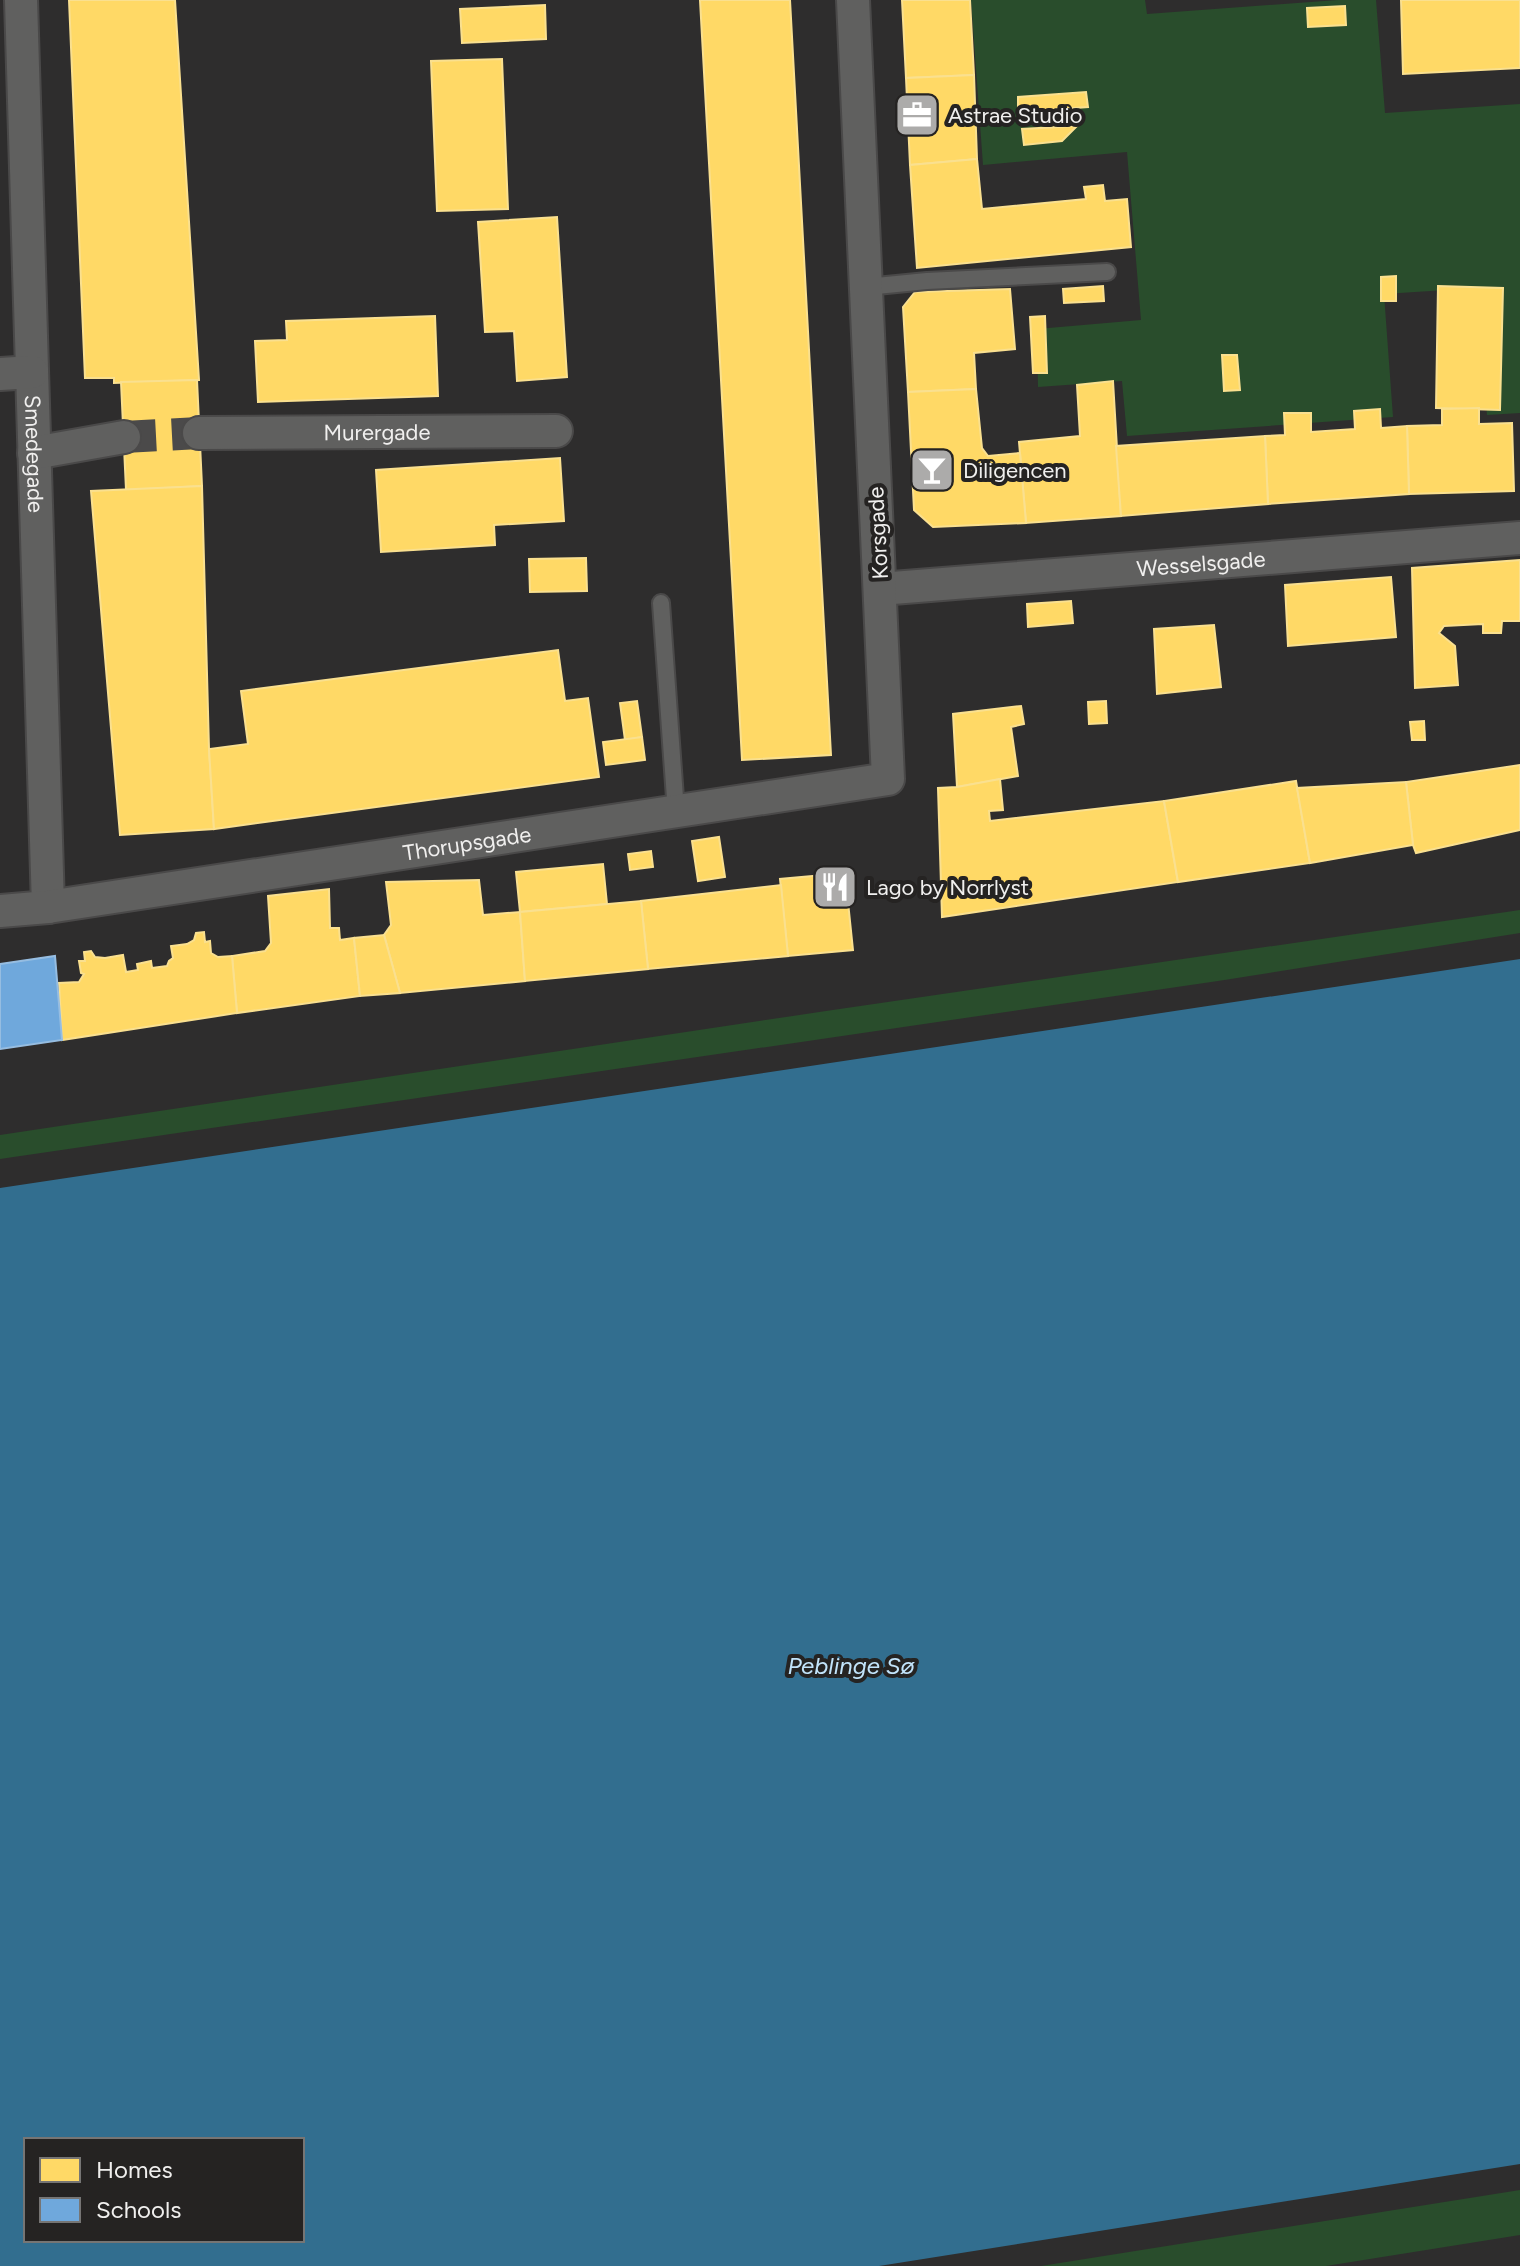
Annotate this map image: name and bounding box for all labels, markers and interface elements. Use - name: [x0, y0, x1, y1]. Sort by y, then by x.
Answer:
- office icon: Astrae Studio: [893, 91, 941, 139]
- place label: Astrae Studio: [948, 102, 1082, 129]
- street label: Smedegade: [19, 394, 50, 513]
- street label: Murergade: [323, 418, 431, 446]
- bar icon: Diligencen: [908, 446, 956, 494]
- place label: Diligencen: [963, 457, 1067, 484]
- street label: Korsgade: [862, 486, 894, 580]
- street label: Wesselsgade: [1136, 545, 1266, 582]
- street label: Thorupsgade: [401, 820, 533, 866]
- restaurant icon: Lago by Norrlyst: [811, 863, 859, 911]
- place label: Lago by Norrlyst: [866, 874, 1029, 901]
- water label: Peblinge Sø: [787, 1651, 915, 1680]
- legend: [24, 2138, 304, 2242]
- text: Homes: [96, 2155, 173, 2184]
- text: Schools: [96, 2195, 181, 2224]

